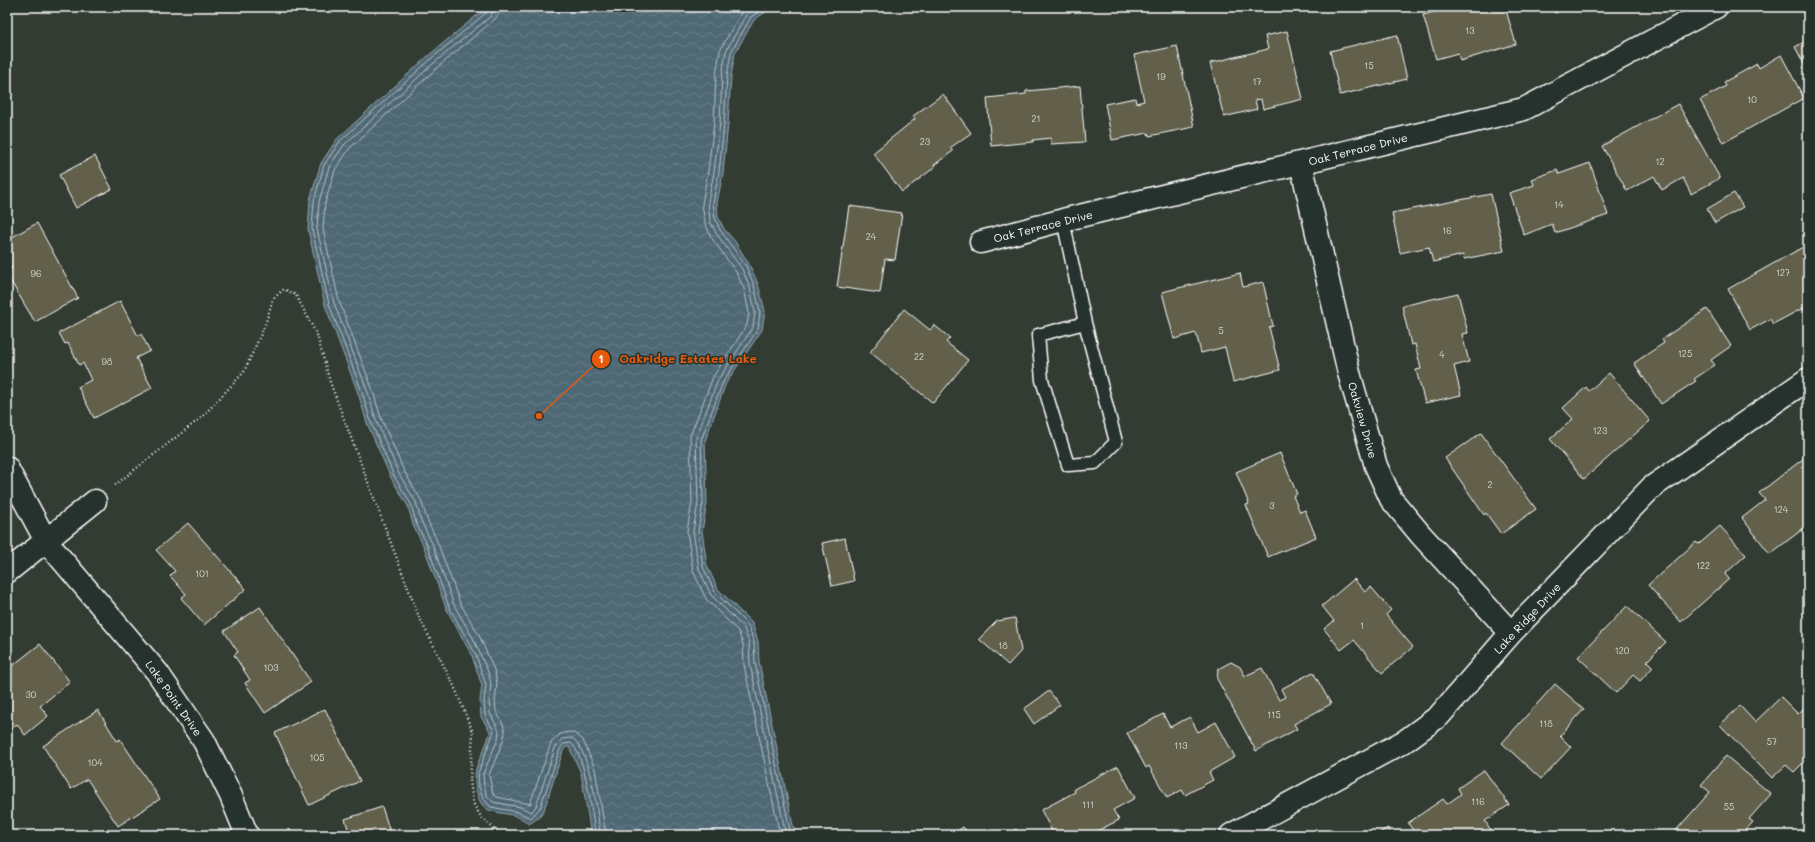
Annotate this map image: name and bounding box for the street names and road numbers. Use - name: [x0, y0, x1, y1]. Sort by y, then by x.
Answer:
- street label: Oak Terrace Drive: [1307, 129, 1409, 169]
- street label: Oak Terrace Drive: [992, 206, 1094, 246]
- street label: Oakview Drive: [1345, 380, 1381, 460]
- street label: Lake Ridge Drive: [1490, 579, 1564, 657]
- street label: Lake Point Drive: [142, 657, 206, 739]

